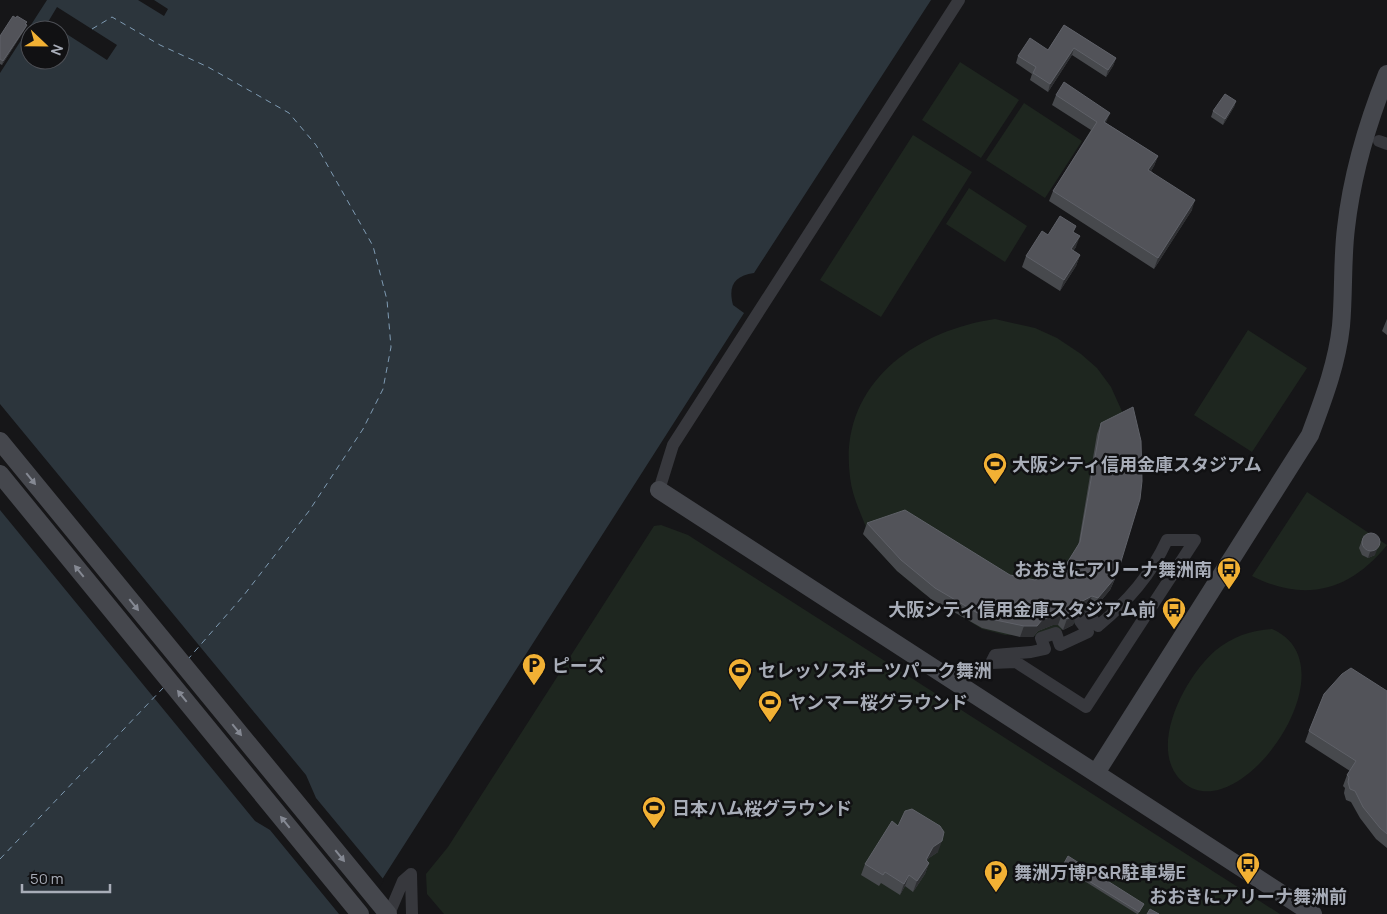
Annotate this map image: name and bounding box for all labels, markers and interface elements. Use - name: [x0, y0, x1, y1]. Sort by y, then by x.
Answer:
- north arrow: [20, 20, 70, 70]
- text: N: [47, 42, 68, 58]
- sports icon: 大阪シティ信用金庫スタジアム: [982, 451, 1008, 485]
- place label: 大阪シティ信用金庫スタジアム: [1012, 452, 1262, 476]
- one-way arrow: [25, 472, 36, 485]
- bus stop icon: おおきにアリーナ舞洲南: [1216, 556, 1242, 590]
- place label: おおきにアリーナ舞洲南: [1014, 557, 1212, 581]
- one-way arrow: [74, 564, 85, 577]
- bus stop icon: 大阪シティ信用金庫スタジアム前: [1161, 596, 1187, 630]
- place label: 大阪シティ信用金庫スタジアム前: [888, 597, 1156, 621]
- one-way arrow: [128, 598, 140, 610]
- parking icon: ピーズ: [521, 652, 547, 686]
- place label: ピーズ: [552, 653, 605, 677]
- sports icon: セレッソスポーツパーク舞洲: [727, 657, 753, 691]
- place label: セレッソスポーツパーク舞洲: [758, 658, 992, 682]
- sports icon: ヤンマー桜グラウンド: [757, 689, 783, 723]
- one-way arrow: [177, 690, 188, 703]
- place label: ヤンマー桜グラウンド: [788, 690, 968, 714]
- one-way arrow: [232, 723, 243, 736]
- sports icon: 日本ハム桜グラウンド: [641, 795, 667, 829]
- place label: 日本ハム桜グラウンド: [672, 796, 852, 820]
- one-way arrow: [280, 816, 291, 828]
- one-way arrow: [335, 849, 346, 862]
- bus stop icon: おおきにアリーナ舞洲前: [1235, 851, 1261, 885]
- parking icon: 舞洲万博P&R駐車場E: [983, 859, 1009, 893]
- place label: 舞洲万博P&R駐車場E: [1014, 860, 1186, 884]
- scale bar: [22, 862, 110, 894]
- text: 50 m: [30, 868, 64, 889]
- place label: おおきにアリーナ舞洲前: [1149, 884, 1347, 908]

